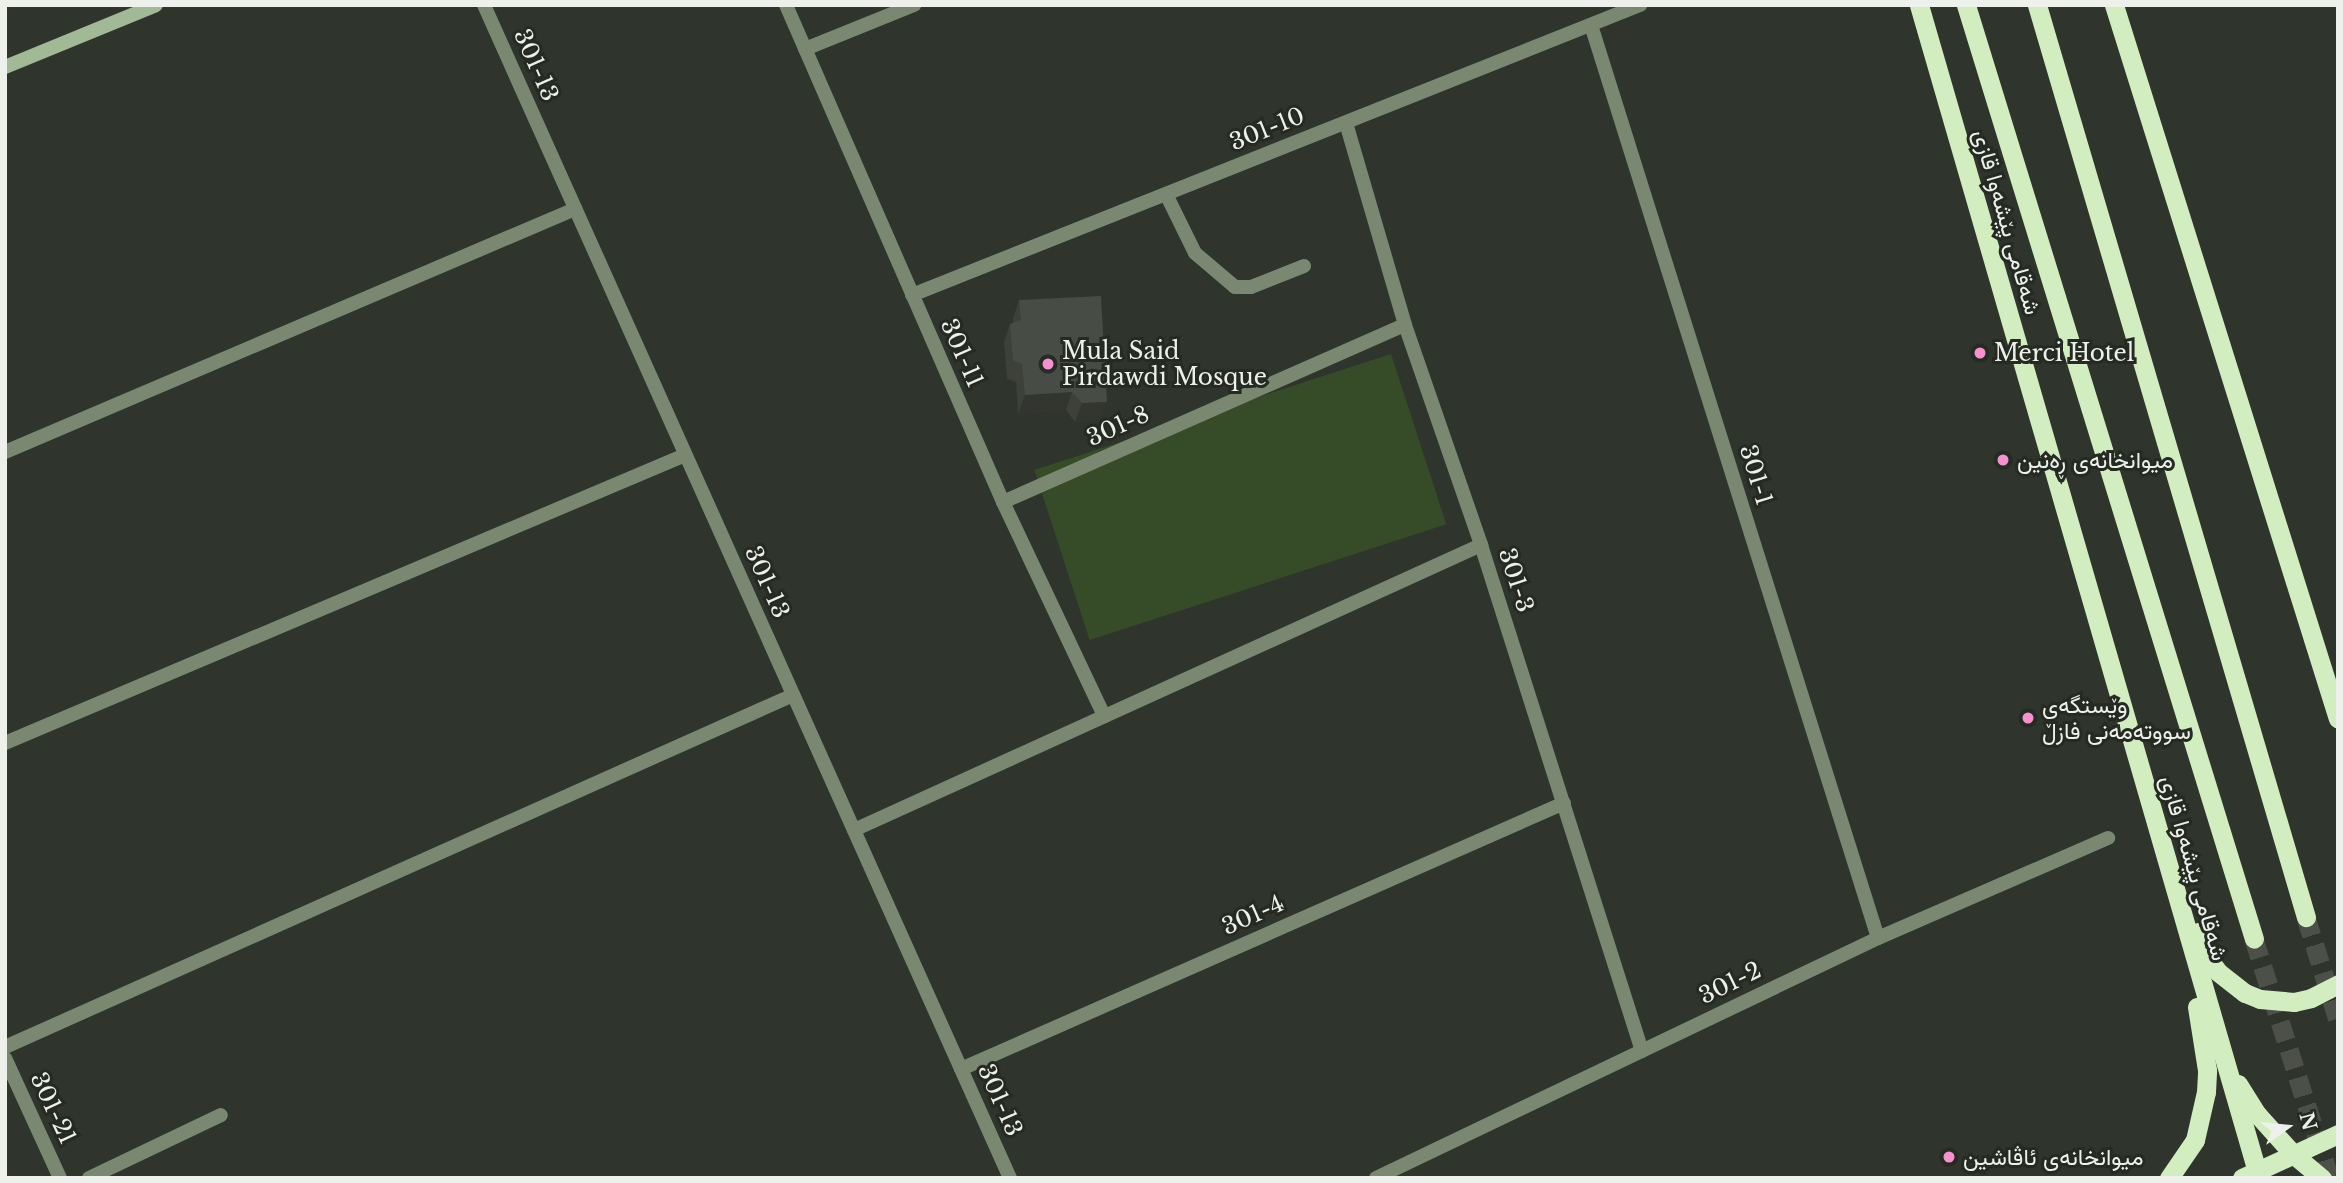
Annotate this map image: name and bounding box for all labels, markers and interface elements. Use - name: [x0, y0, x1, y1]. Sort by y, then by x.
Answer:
- street label: 301-13: [508, 25, 564, 105]
- street label: 301-10: [1226, 102, 1308, 156]
- street label: شەقامی پێشەوا قازی: [1967, 126, 2047, 318]
- street label: 301-11: [935, 314, 989, 392]
- place label: Mula Said Pirdawdi Mosque: [1062, 337, 1267, 391]
- place label: Merci Hotel: [1994, 339, 2134, 367]
- marker: Merci Hotel: [1972, 345, 1988, 361]
- marker: Mula Said Pirdawdi Mosque: [1040, 356, 1056, 372]
- street label: 301-8: [1082, 400, 1154, 452]
- street label: 301-1: [1734, 441, 1778, 509]
- place label: میوانخانەی ڕەنین: [2017, 446, 2173, 474]
- marker: میوانخانەی ڕەنین: [1995, 452, 2011, 468]
- street label: 301-13: [739, 542, 795, 622]
- street label: 301-3: [1493, 545, 1539, 615]
- place label: وێستگەی سووتەمەنی فازڵ: [2042, 691, 2191, 745]
- marker: وێستگەی سووتەمەنی فازڵ: [2020, 710, 2036, 726]
- street label: شەقامی پێشەوا قازی: [2154, 772, 2234, 964]
- street label: 301-4: [1218, 889, 1288, 941]
- street label: 301-2: [1694, 956, 1766, 1010]
- street label: 301-13: [972, 1060, 1028, 1140]
- street label: 301-21: [24, 1068, 82, 1148]
- north arrow: [2252, 1092, 2322, 1162]
- text: N: [2294, 1110, 2321, 1133]
- place label: میوانخانەی ئاڤاشین: [1963, 1143, 2143, 1171]
- marker: میوانخانەی ئاڤاشین: [1941, 1149, 1957, 1165]

